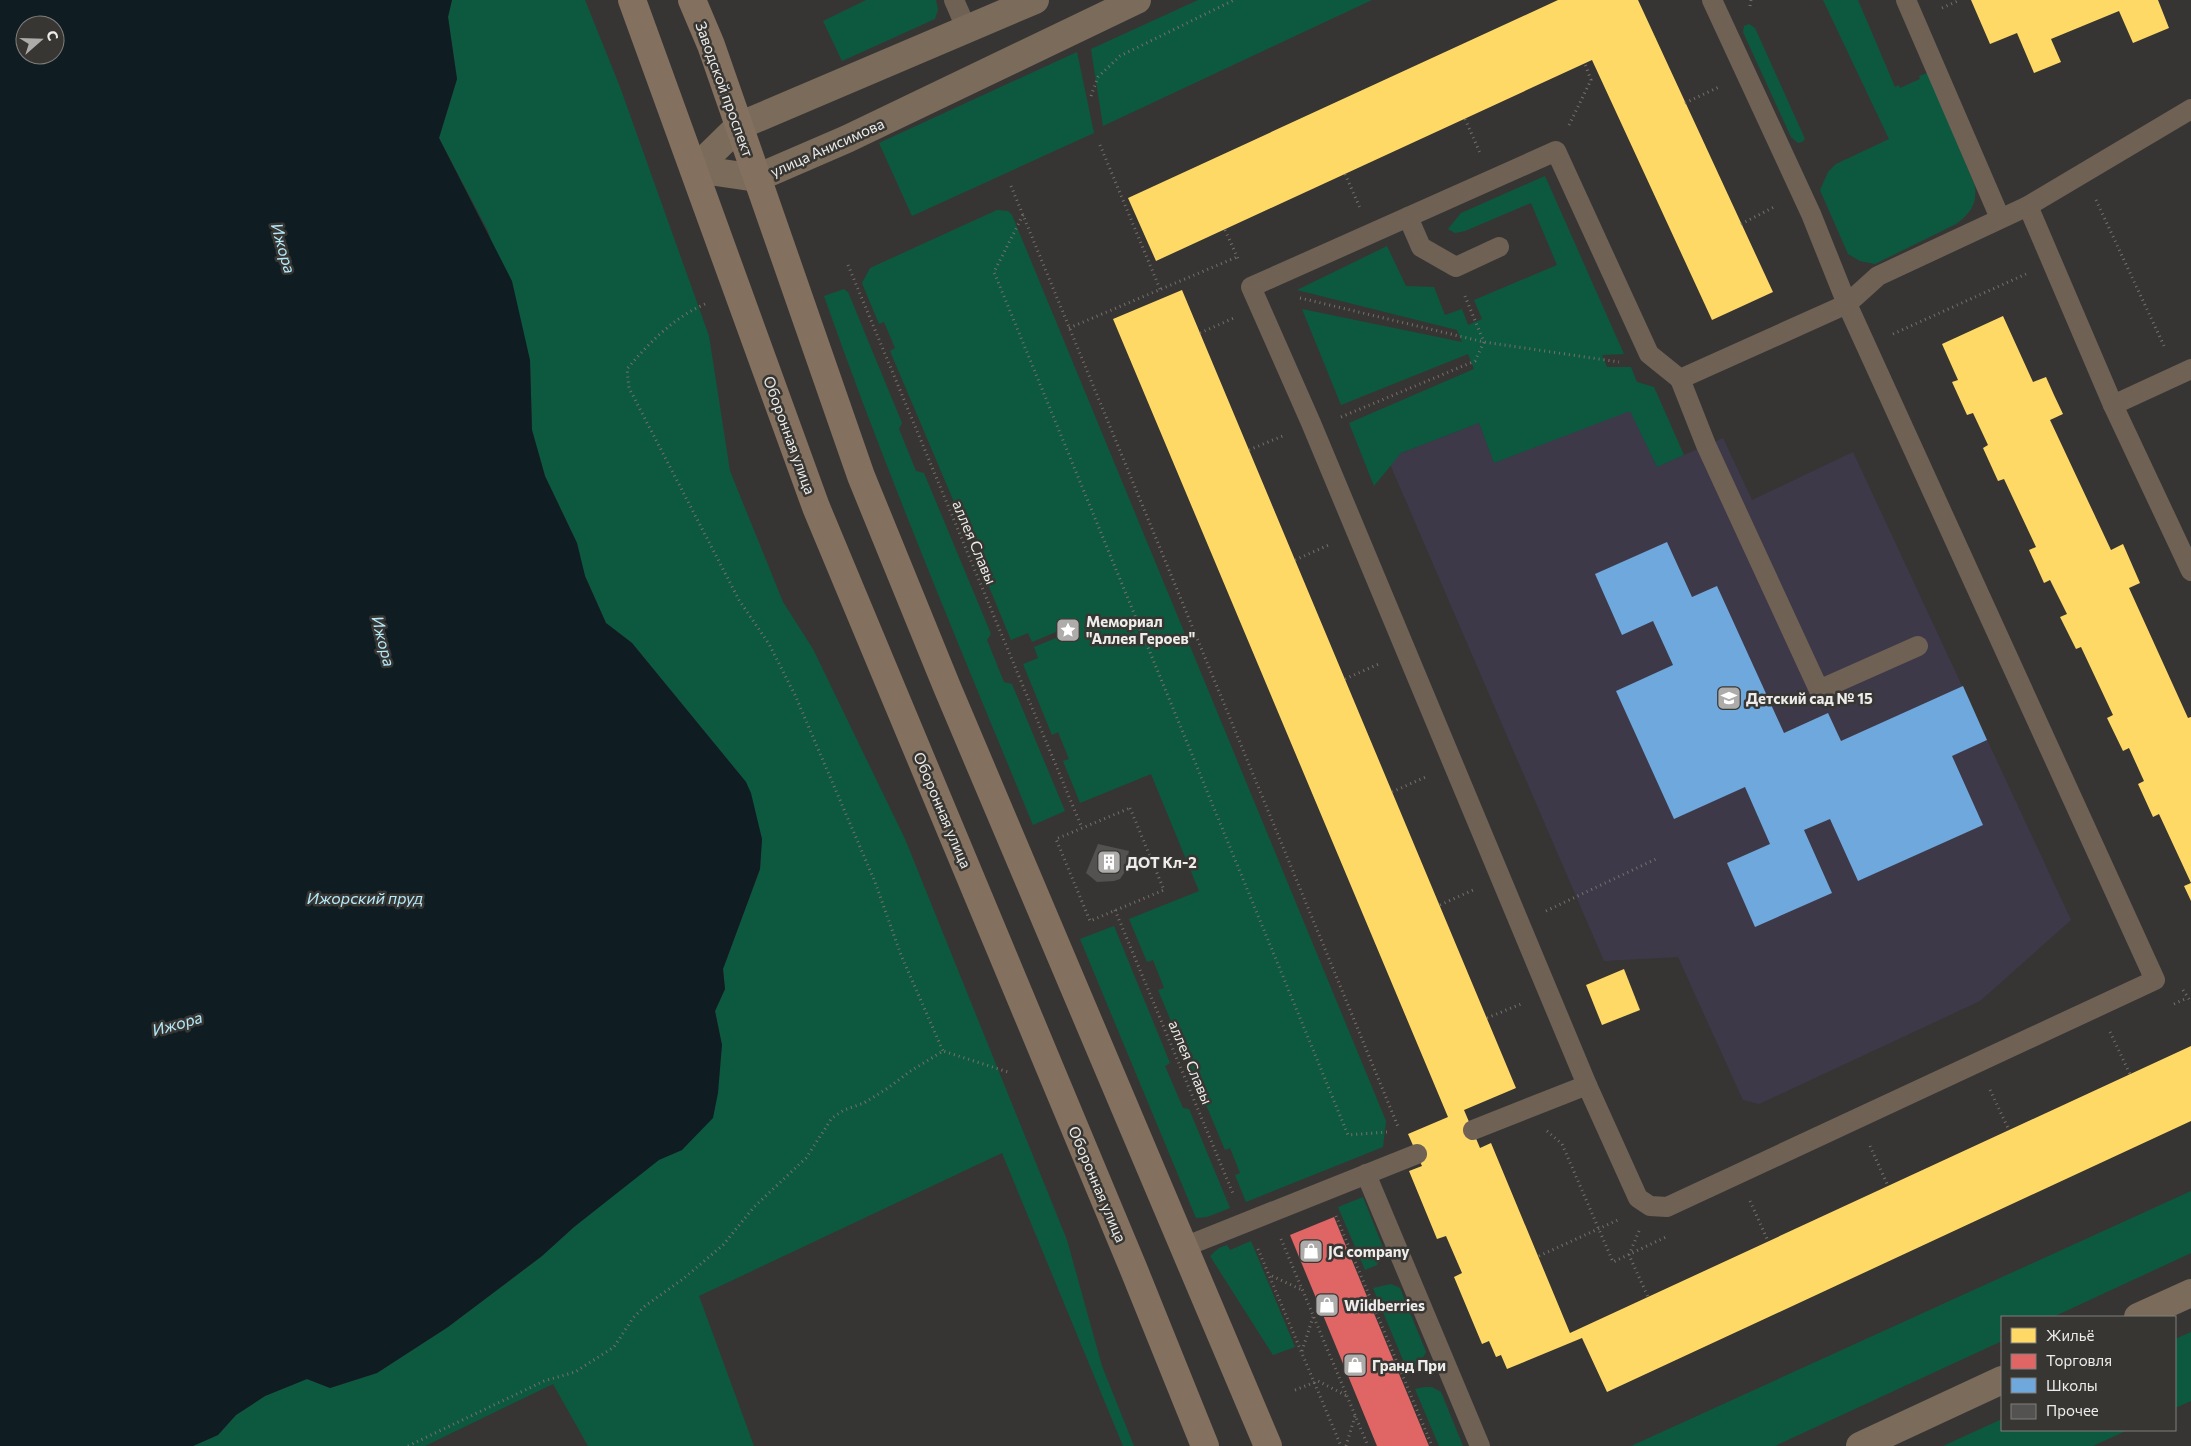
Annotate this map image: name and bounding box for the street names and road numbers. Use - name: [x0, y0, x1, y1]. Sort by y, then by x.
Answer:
- street label: Заводской проспект: [692, 19, 758, 159]
- street label: улица Анисимова: [767, 114, 887, 180]
- street label: Оборонная улица: [760, 373, 820, 497]
- street label: аллея Славы: [949, 497, 1001, 587]
- street label: Оборонная улица: [910, 749, 976, 871]
- street label: аллея Славы: [1165, 1017, 1217, 1107]
- street label: Оборонная улица: [1065, 1123, 1131, 1245]

